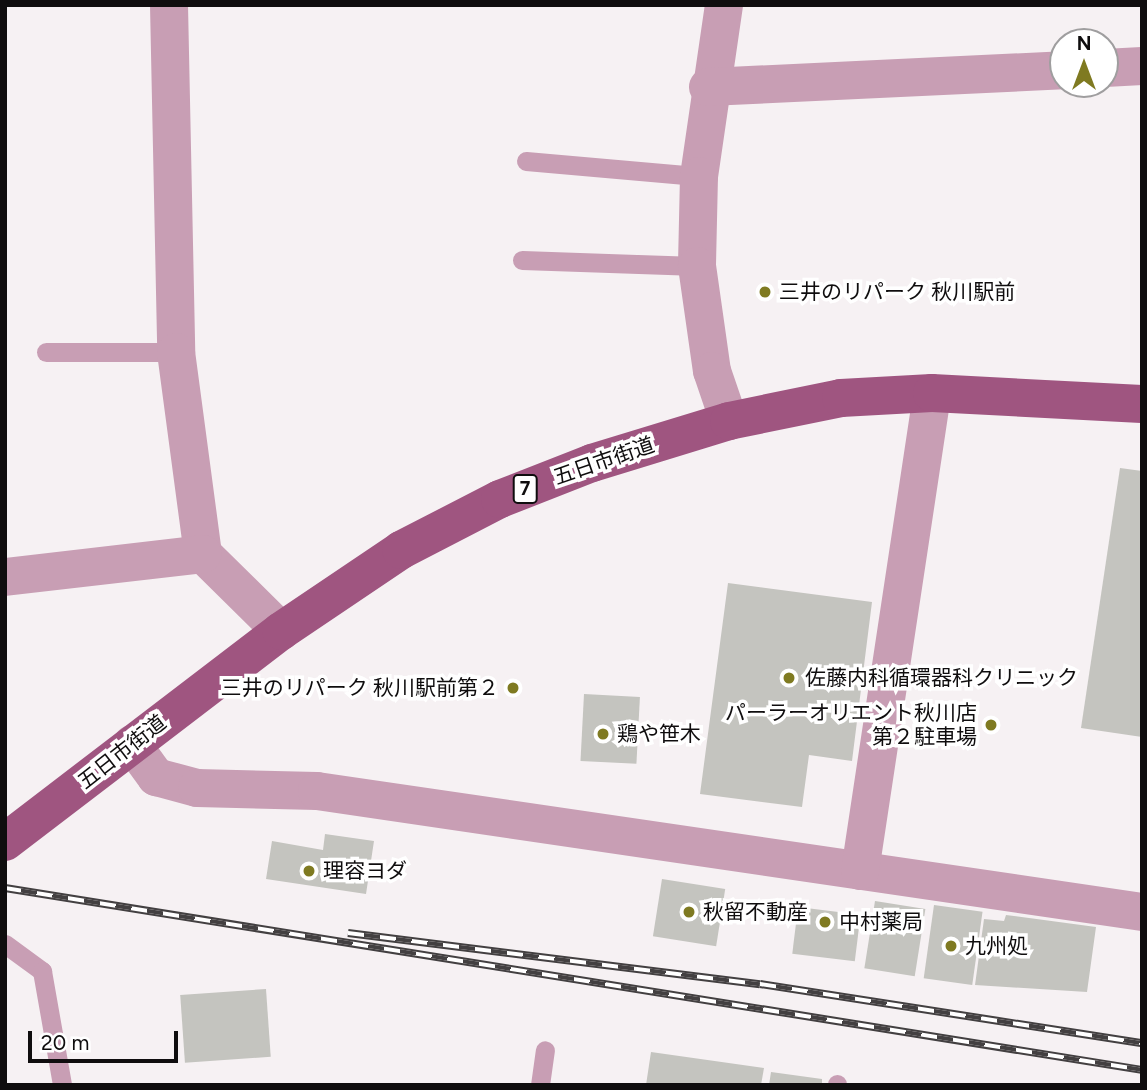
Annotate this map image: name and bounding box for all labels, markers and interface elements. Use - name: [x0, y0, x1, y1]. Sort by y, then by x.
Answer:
- north arrow: [1049, 28, 1119, 98]
- text: N: [1077, 32, 1091, 55]
- place label: 三井のリパーク 秋川駅前: [779, 279, 1015, 305]
- marker: 三井のリパーク 秋川駅前: [757, 284, 773, 300]
- street label: 五日市街道: [550, 432, 658, 490]
- road number: 7: [511, 474, 539, 504]
- place label: 佐藤内科循環器科クリニック: [805, 665, 1078, 691]
- marker: 佐藤内科循環器科クリニック: [779, 668, 799, 688]
- place label: 三井のリパーク 秋川駅前第２: [221, 675, 499, 701]
- marker: 三井のリパーク 秋川駅前第２: [505, 680, 521, 696]
- place label: パーラーオリエント秋川店 第２駐車場: [725, 700, 977, 750]
- street label: 五日市街道: [73, 710, 171, 794]
- marker: パーラーオリエント秋川店 第２駐車場: [983, 717, 999, 733]
- place label: 鶏や笹木: [617, 721, 701, 747]
- marker: 鶏や笹木: [595, 726, 611, 742]
- place label: 理容ヨダ: [323, 858, 407, 884]
- marker: 理容ヨダ: [301, 863, 317, 879]
- place label: 秋留不動産: [703, 899, 808, 925]
- marker: 秋留不動産: [681, 904, 697, 920]
- place label: 中村薬局: [839, 909, 923, 935]
- marker: 中村薬局: [817, 914, 833, 930]
- place label: 九州処: [965, 933, 1028, 959]
- marker: 九州処: [943, 938, 959, 954]
- scale bar: [32, 1016, 182, 1060]
- text: 20 m: [41, 1030, 89, 1055]

